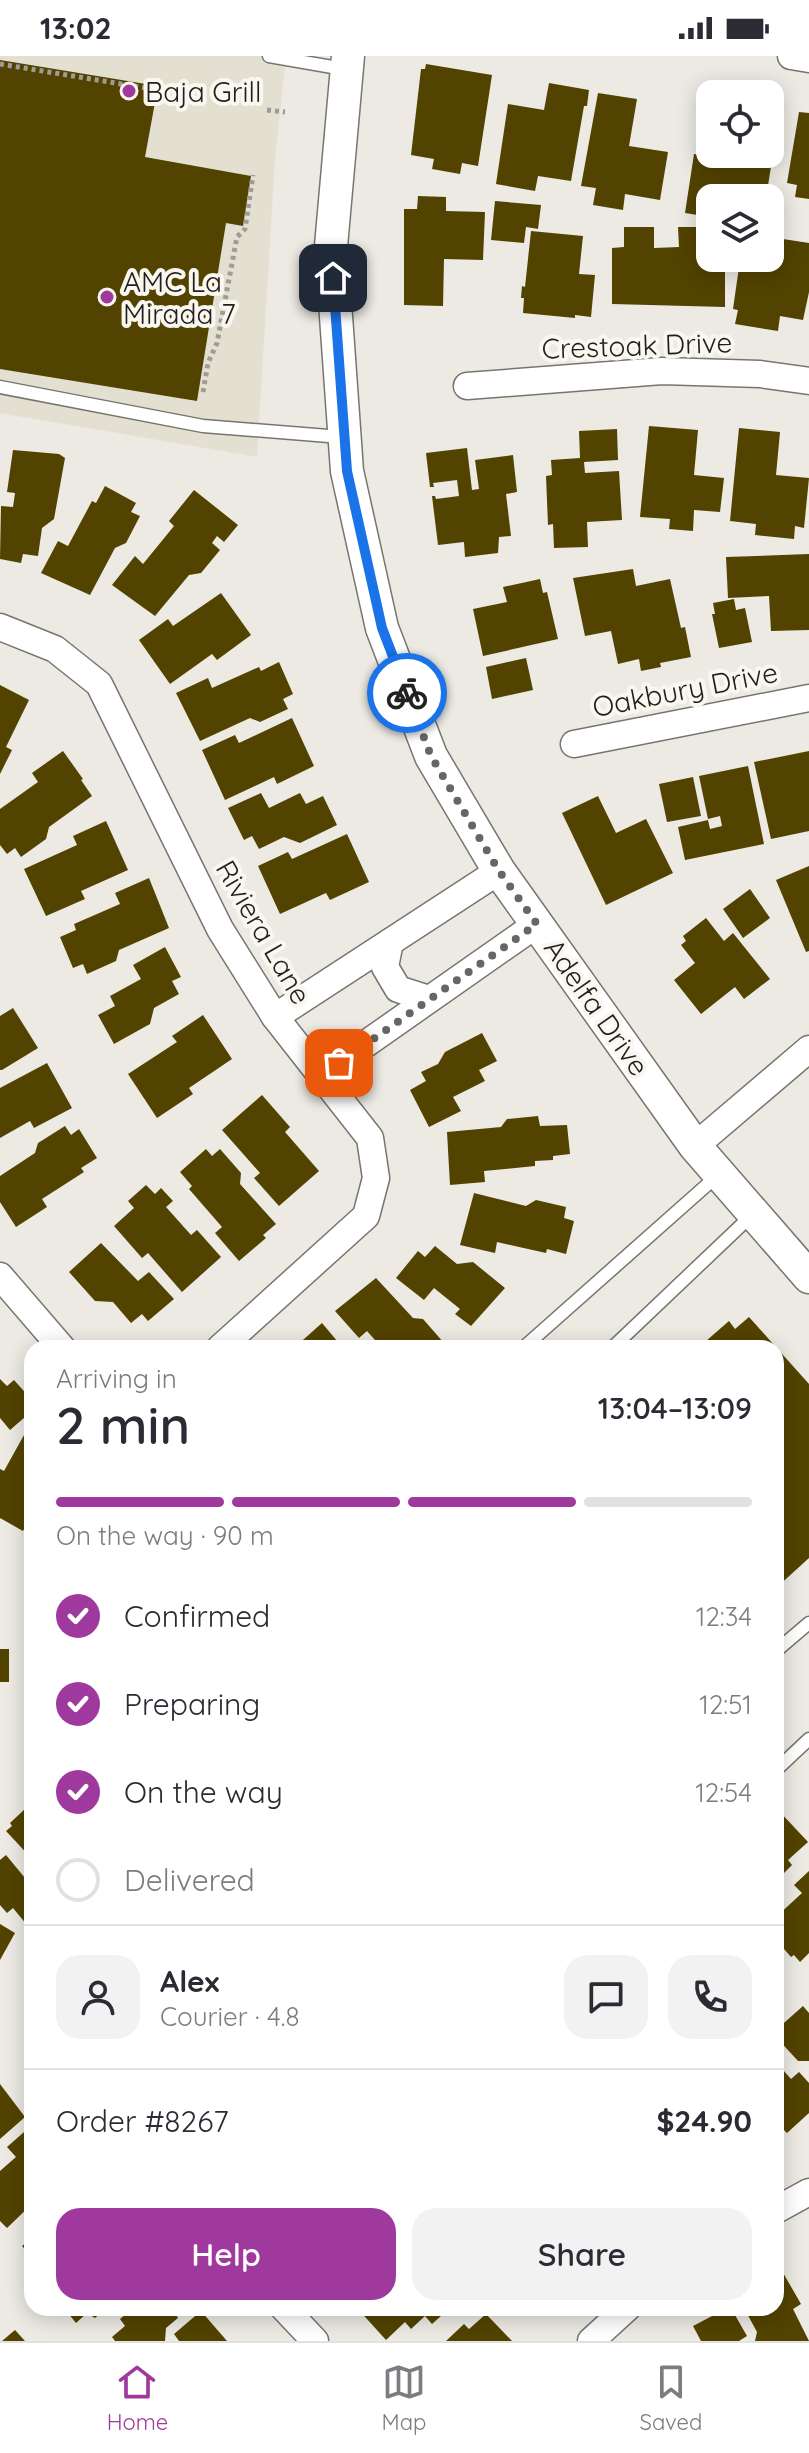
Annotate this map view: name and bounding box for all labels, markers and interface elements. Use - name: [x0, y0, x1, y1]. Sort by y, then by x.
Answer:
- text: 13:02: [40, 9, 111, 47]
- place label: Baja Grill: [145, 74, 261, 109]
- map controls: [696, 80, 784, 272]
- button: locate: [696, 80, 784, 168]
- marker: Baja Grill: [120, 82, 138, 100]
- button: layers: [696, 184, 784, 272]
- pin: [299, 244, 367, 312]
- icon: home: [311, 256, 355, 300]
- place label: AMC La Mirada 7: [123, 264, 236, 331]
- marker: AMC La Mirada 7: [98, 288, 116, 306]
- street label: Crestoak Drive: [541, 324, 733, 366]
- courier: [367, 653, 447, 733]
- street label: Oakbury Drive: [589, 654, 781, 724]
- icon: bike: [385, 671, 429, 715]
- street label: Riviera Lane: [209, 854, 319, 1010]
- street label: Adelfa Drive: [537, 932, 657, 1082]
- pin: [305, 1029, 373, 1097]
- icon: bag: [317, 1041, 361, 1085]
- text: Arriving in: [56, 1362, 177, 1395]
- text: 13:04–13:09: [598, 1389, 752, 1427]
- text: 2 min: [56, 1392, 190, 1457]
- text: On the way · 90 m: [56, 1519, 274, 1552]
- icon: check: [56, 1594, 100, 1638]
- text: Confirmed: [124, 1597, 270, 1635]
- text: 12:34: [696, 1600, 752, 1633]
- icon: check: [56, 1682, 100, 1726]
- text: Preparing: [124, 1685, 260, 1723]
- text: 12:51: [699, 1688, 752, 1721]
- icon: check: [56, 1770, 100, 1814]
- text: On the way: [124, 1773, 283, 1811]
- text: 12:54: [695, 1776, 752, 1809]
- text: Delivered: [124, 1861, 255, 1899]
- button: person: [56, 1955, 140, 2039]
- button: chat: [564, 1955, 648, 2039]
- button: phone: [668, 1955, 752, 2039]
- text: Alex: [160, 1962, 219, 2000]
- text: Courier · 4.8: [160, 2000, 299, 2033]
- text: Order #8267: [56, 2102, 229, 2140]
- text: $24.90: [656, 2102, 752, 2140]
- button: Help: [56, 2208, 396, 2300]
- button: Share: [412, 2208, 752, 2300]
- tab: Home: [107, 2360, 168, 2436]
- tab: Map: [382, 2360, 426, 2436]
- tab: Saved: [640, 2360, 702, 2436]

